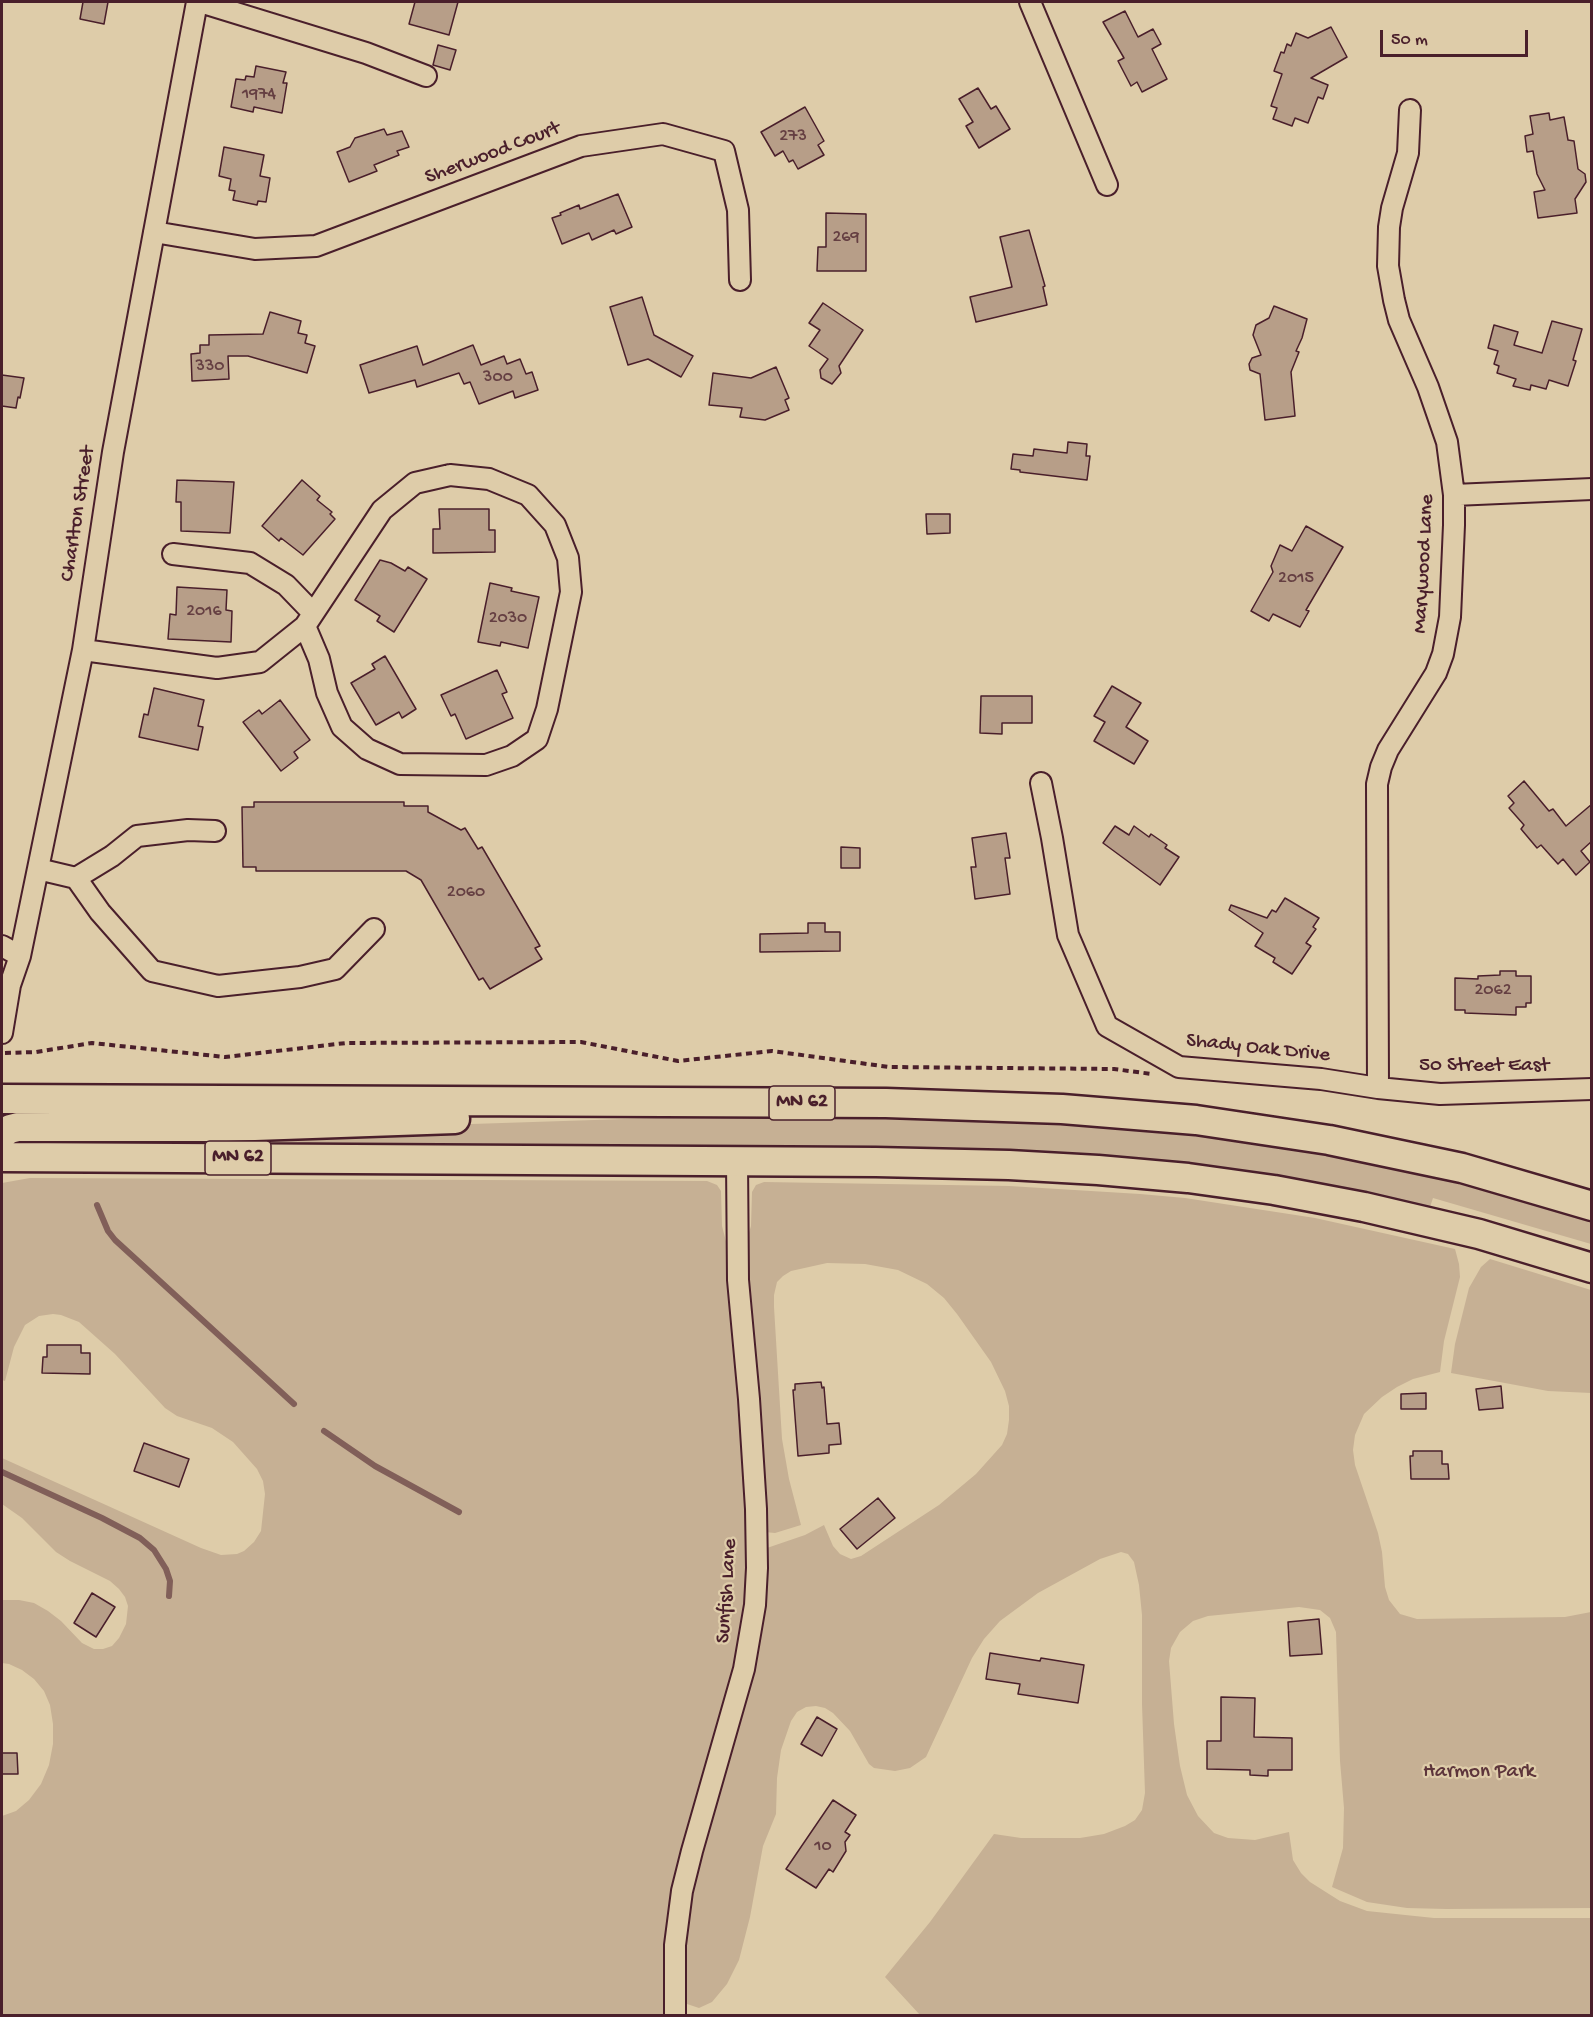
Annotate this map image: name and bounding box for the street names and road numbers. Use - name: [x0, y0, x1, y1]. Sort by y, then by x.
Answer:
- street label: Sherwood Court: [422, 117, 564, 191]
- street label: Charlton Street: [56, 444, 102, 584]
- street label: Marywood Lane: [1409, 494, 1441, 634]
- street label: Shady Oak Drive: [1185, 1029, 1331, 1069]
- street label: 50 Street East: [1419, 1054, 1549, 1080]
- road number: MN 62: [769, 1086, 835, 1120]
- road number: MN 62: [205, 1141, 271, 1175]
- street label: Sunfish Lane: [712, 1538, 744, 1644]

